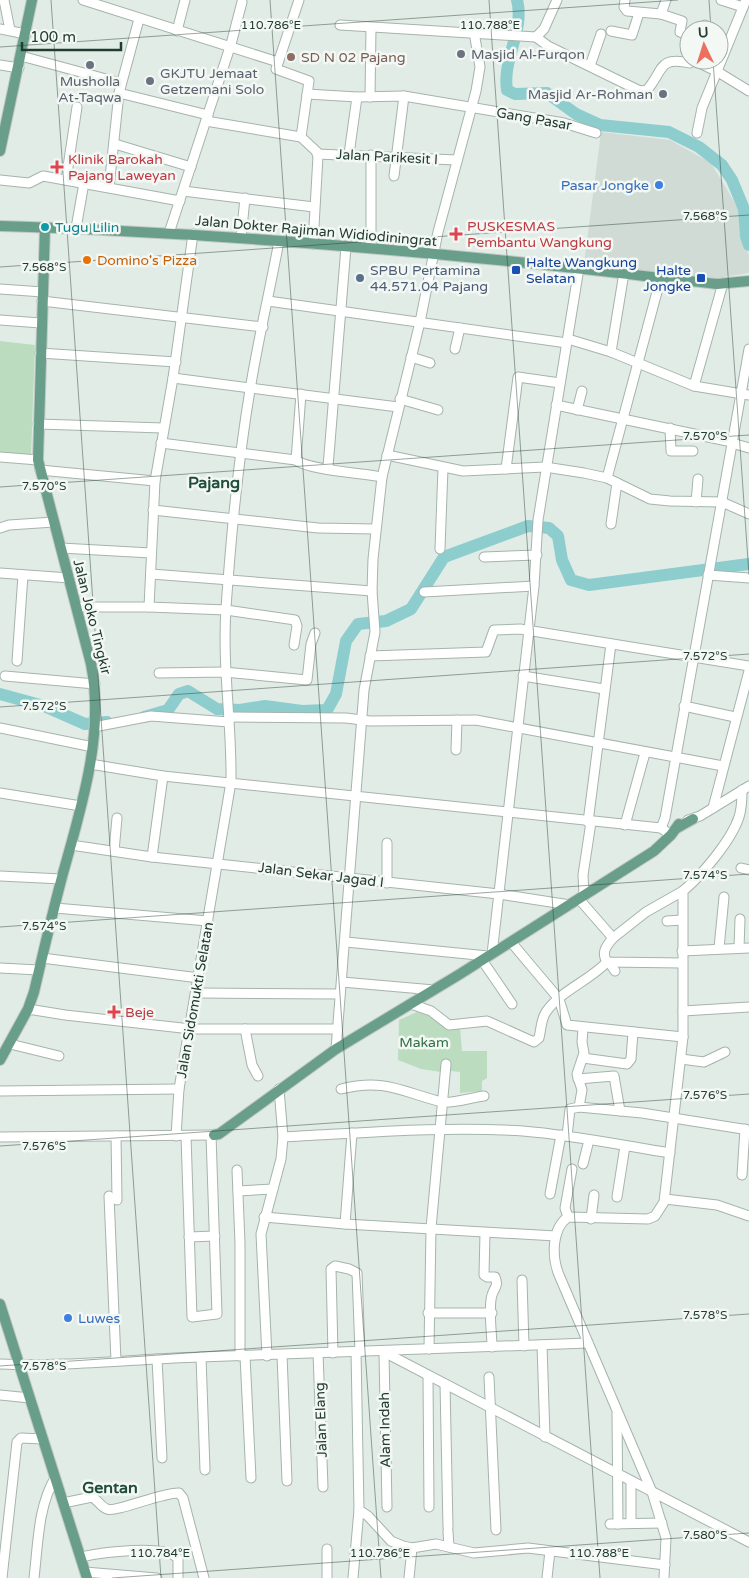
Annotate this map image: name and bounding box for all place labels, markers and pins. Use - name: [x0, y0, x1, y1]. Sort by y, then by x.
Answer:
- place label: Masjid Al-Furqon: [471, 46, 585, 63]
- marker: Masjid Al-Furqon: [455, 48, 467, 60]
- place label: SD N 02 Pajang: [301, 49, 406, 66]
- marker: SD N 02 Pajang: [285, 51, 297, 63]
- marker: Musholla At-Taqwa: [84, 59, 96, 71]
- place label: GKJTU Jemaat Getzemani Solo: [160, 65, 264, 98]
- place label: Musholla At-Taqwa: [58, 73, 122, 106]
- marker: GKJTU Jemaat Getzemani Solo: [144, 75, 156, 87]
- place label: Masjid Ar-Rohman: [528, 86, 653, 103]
- marker: Masjid Ar-Rohman: [657, 88, 669, 100]
- place label: Klinik Barokah Pajang Laweyan: [68, 151, 176, 184]
- marker: Klinik Barokah Pajang Laweyan: [50, 160, 64, 174]
- place label: Pasar Jongke: [561, 177, 649, 194]
- marker: Pasar Jongke: [653, 179, 665, 191]
- place label: PUSKESMAS Pembantu Wangkung: [467, 218, 612, 251]
- place label: Tugu Lilin: [55, 219, 119, 236]
- marker: Tugu Lilin: [39, 221, 51, 233]
- marker: PUSKESMAS Pembantu Wangkung: [449, 227, 463, 241]
- place label: Domino's Pizza: [97, 252, 197, 269]
- marker: Domino's Pizza: [81, 254, 93, 266]
- place label: Halte Wangkung Selatan: [526, 254, 637, 287]
- place label: SPBU Pertamina 44.571.04 Pajang: [370, 262, 488, 295]
- place label: Halte Jongke: [643, 262, 691, 295]
- marker: Halte Wangkung Selatan: [510, 264, 522, 276]
- marker: SPBU Pertamina 44.571.04 Pajang: [354, 272, 366, 284]
- marker: Halte Jongke: [695, 272, 707, 284]
- place label: Beje: [125, 1004, 154, 1021]
- marker: Beje: [107, 1005, 121, 1019]
- place label: Luwes: [78, 1310, 121, 1327]
- marker: Luwes: [62, 1312, 74, 1324]

